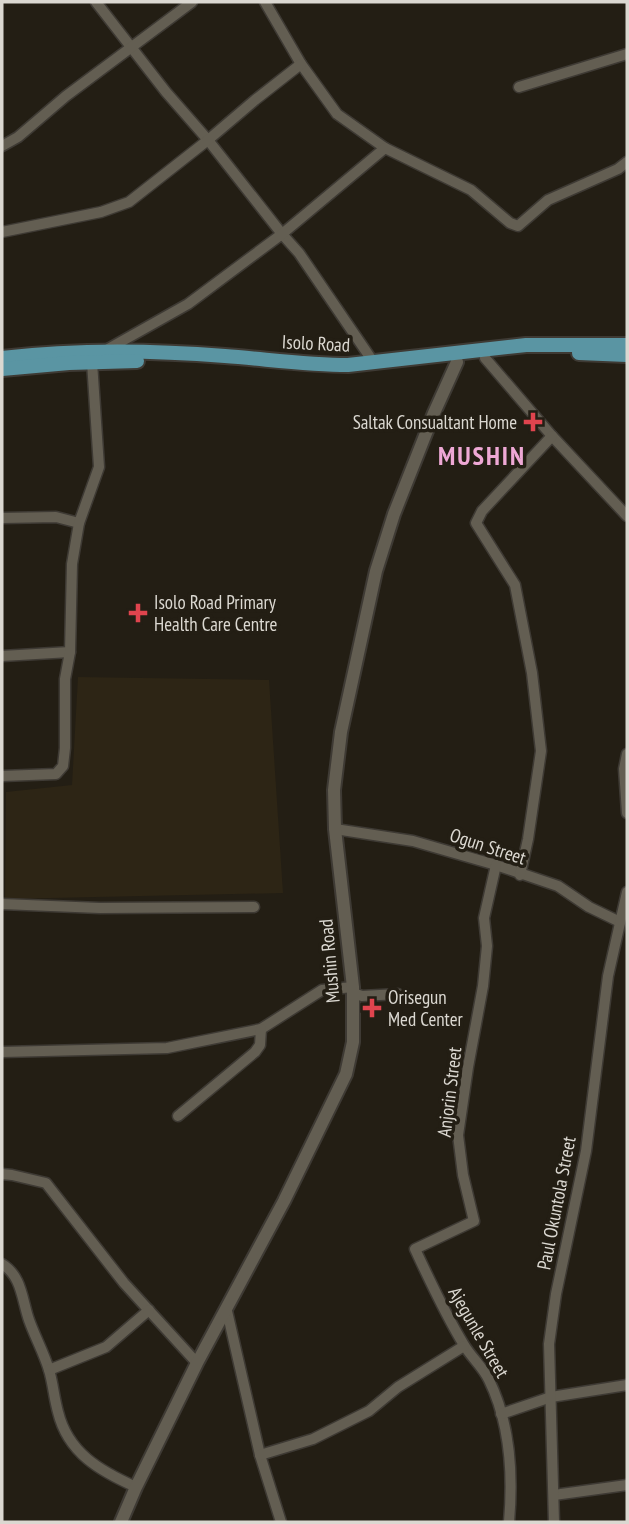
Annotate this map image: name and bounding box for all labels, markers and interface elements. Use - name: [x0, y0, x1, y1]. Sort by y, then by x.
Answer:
- street label: Isolo Road: [281, 329, 351, 357]
- place label: Saltak Consualtant Home: [353, 410, 517, 434]
- marker: Saltak Consualtant Home: [523, 412, 543, 432]
- district label: MUSHIN: [438, 439, 526, 472]
- place label: Isolo Road Primary Health Care Centre: [154, 590, 278, 636]
- marker: Isolo Road Primary Health Care Centre: [128, 603, 148, 623]
- street label: Ogun Street: [447, 822, 530, 870]
- street label: Mushin Road: [313, 918, 345, 1004]
- place label: Orisegun Med Center: [388, 985, 463, 1031]
- marker: Orisegun Med Center: [362, 998, 382, 1018]
- street label: Anjorin Street: [432, 1045, 467, 1138]
- street label: Paul Okuntola Street: [531, 1133, 581, 1272]
- street label: Ajegunle Street: [443, 1282, 515, 1382]

